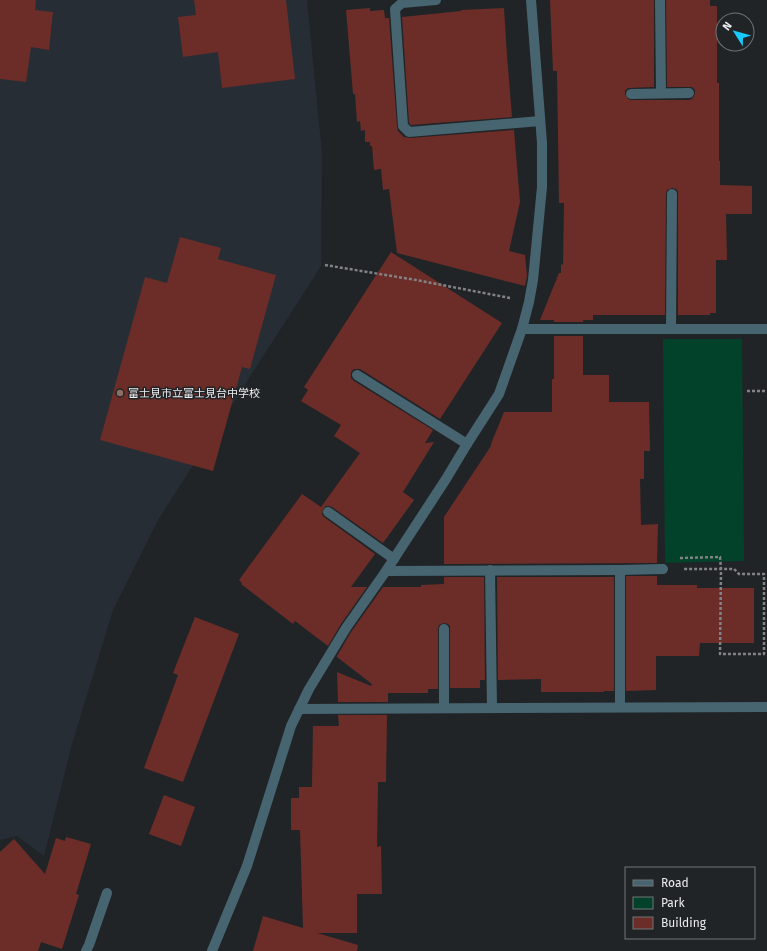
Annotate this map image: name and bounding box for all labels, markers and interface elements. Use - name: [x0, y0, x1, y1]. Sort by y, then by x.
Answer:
- north arrow: [715, 12, 755, 52]
- text: N: [720, 19, 735, 33]
- place label: 富士見市立富士見台中学校: [128, 387, 260, 400]
- marker: 富士見市立富士見台中学校: [115, 388, 125, 398]
- legend: [625, 867, 755, 939]
- text: Road: [661, 876, 689, 890]
- text: Park: [661, 896, 685, 910]
- text: Building: [661, 916, 707, 930]

